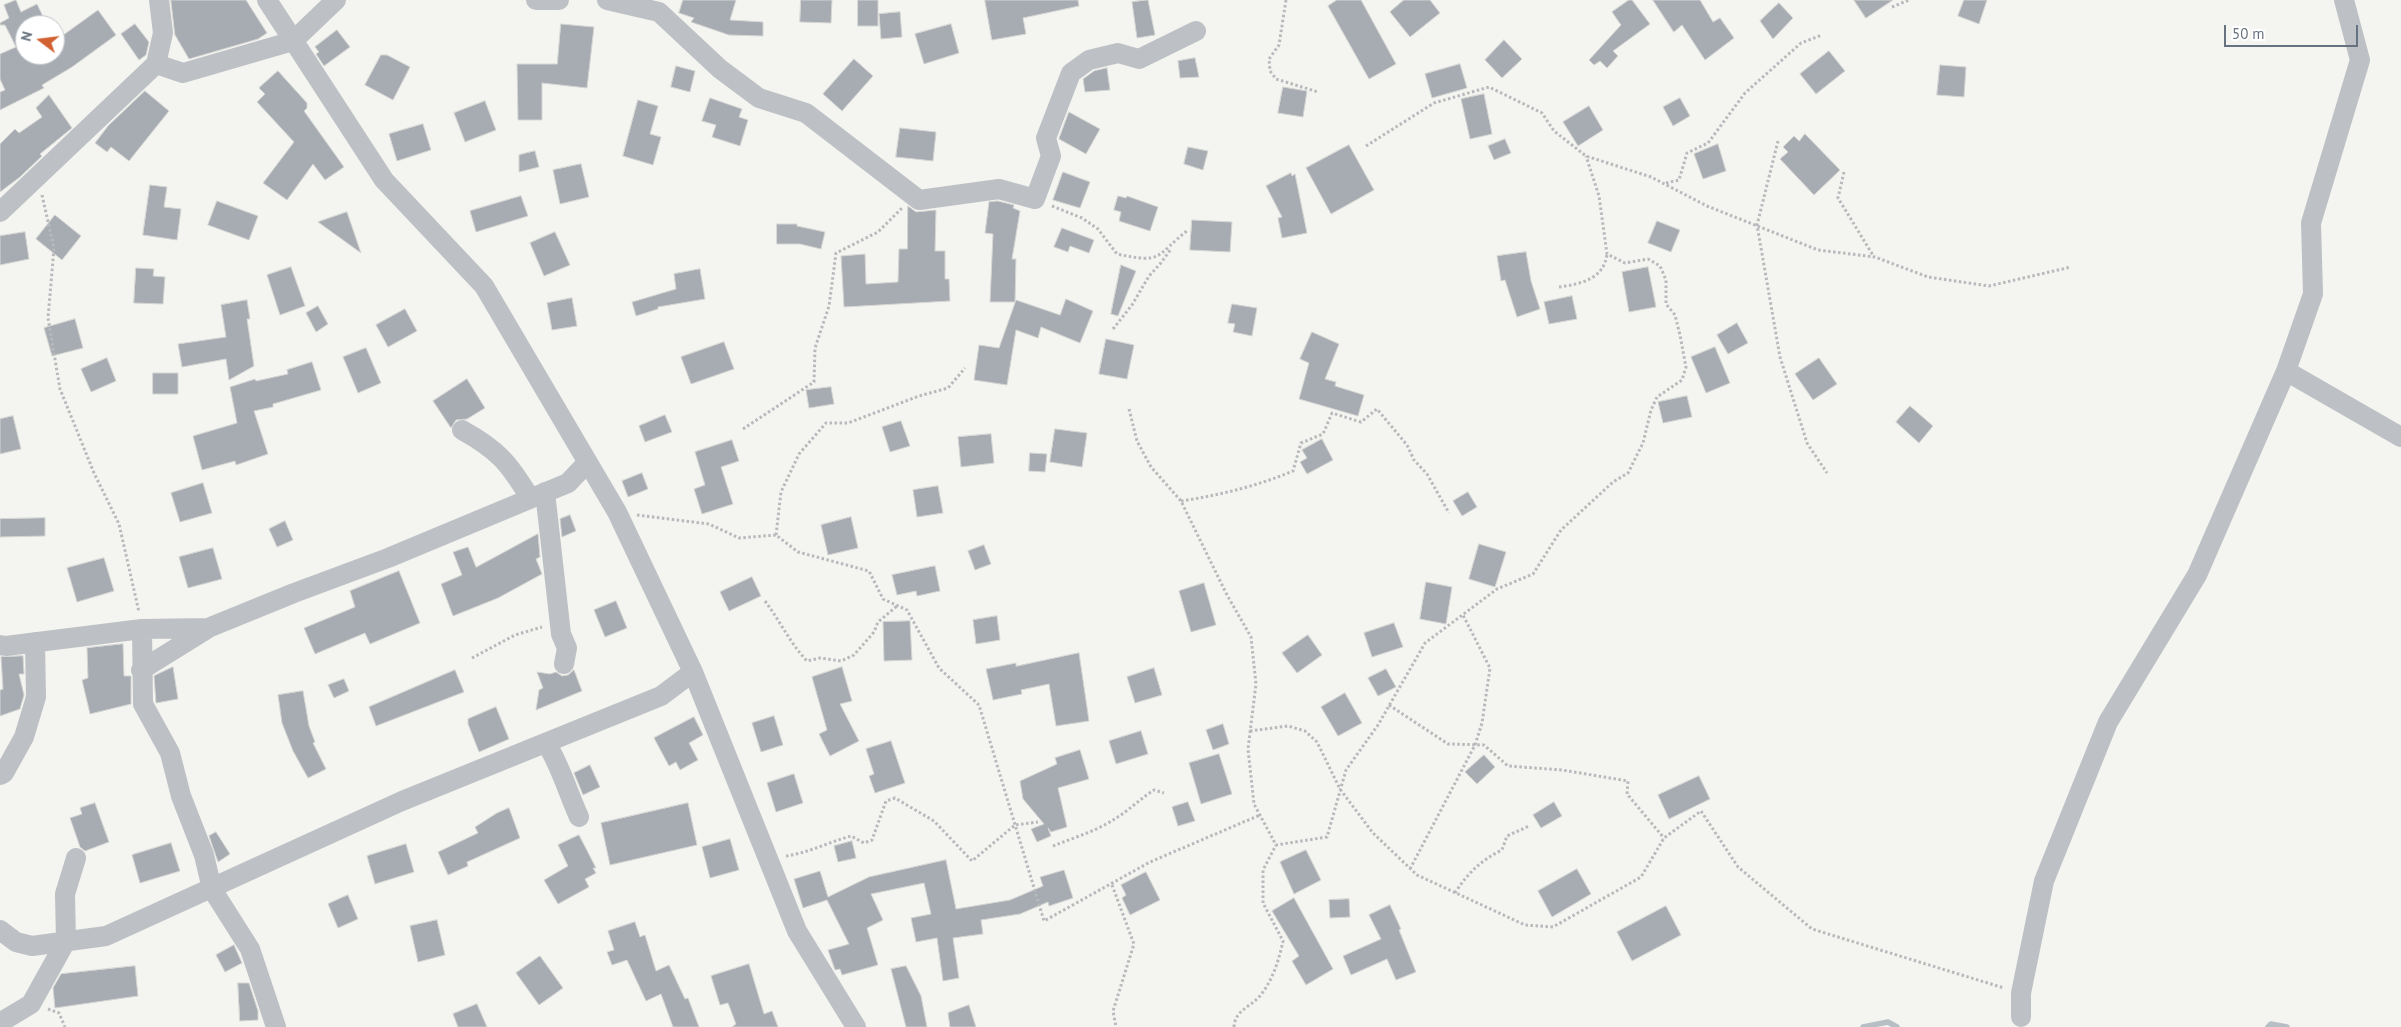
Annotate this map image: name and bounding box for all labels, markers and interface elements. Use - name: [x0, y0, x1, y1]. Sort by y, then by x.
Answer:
- north arrow: [15, 15, 65, 65]
- scale bar: [2226, 15, 2360, 47]
- text: 50 m: [2232, 24, 2265, 43]
- text: N: [17, 30, 36, 43]

